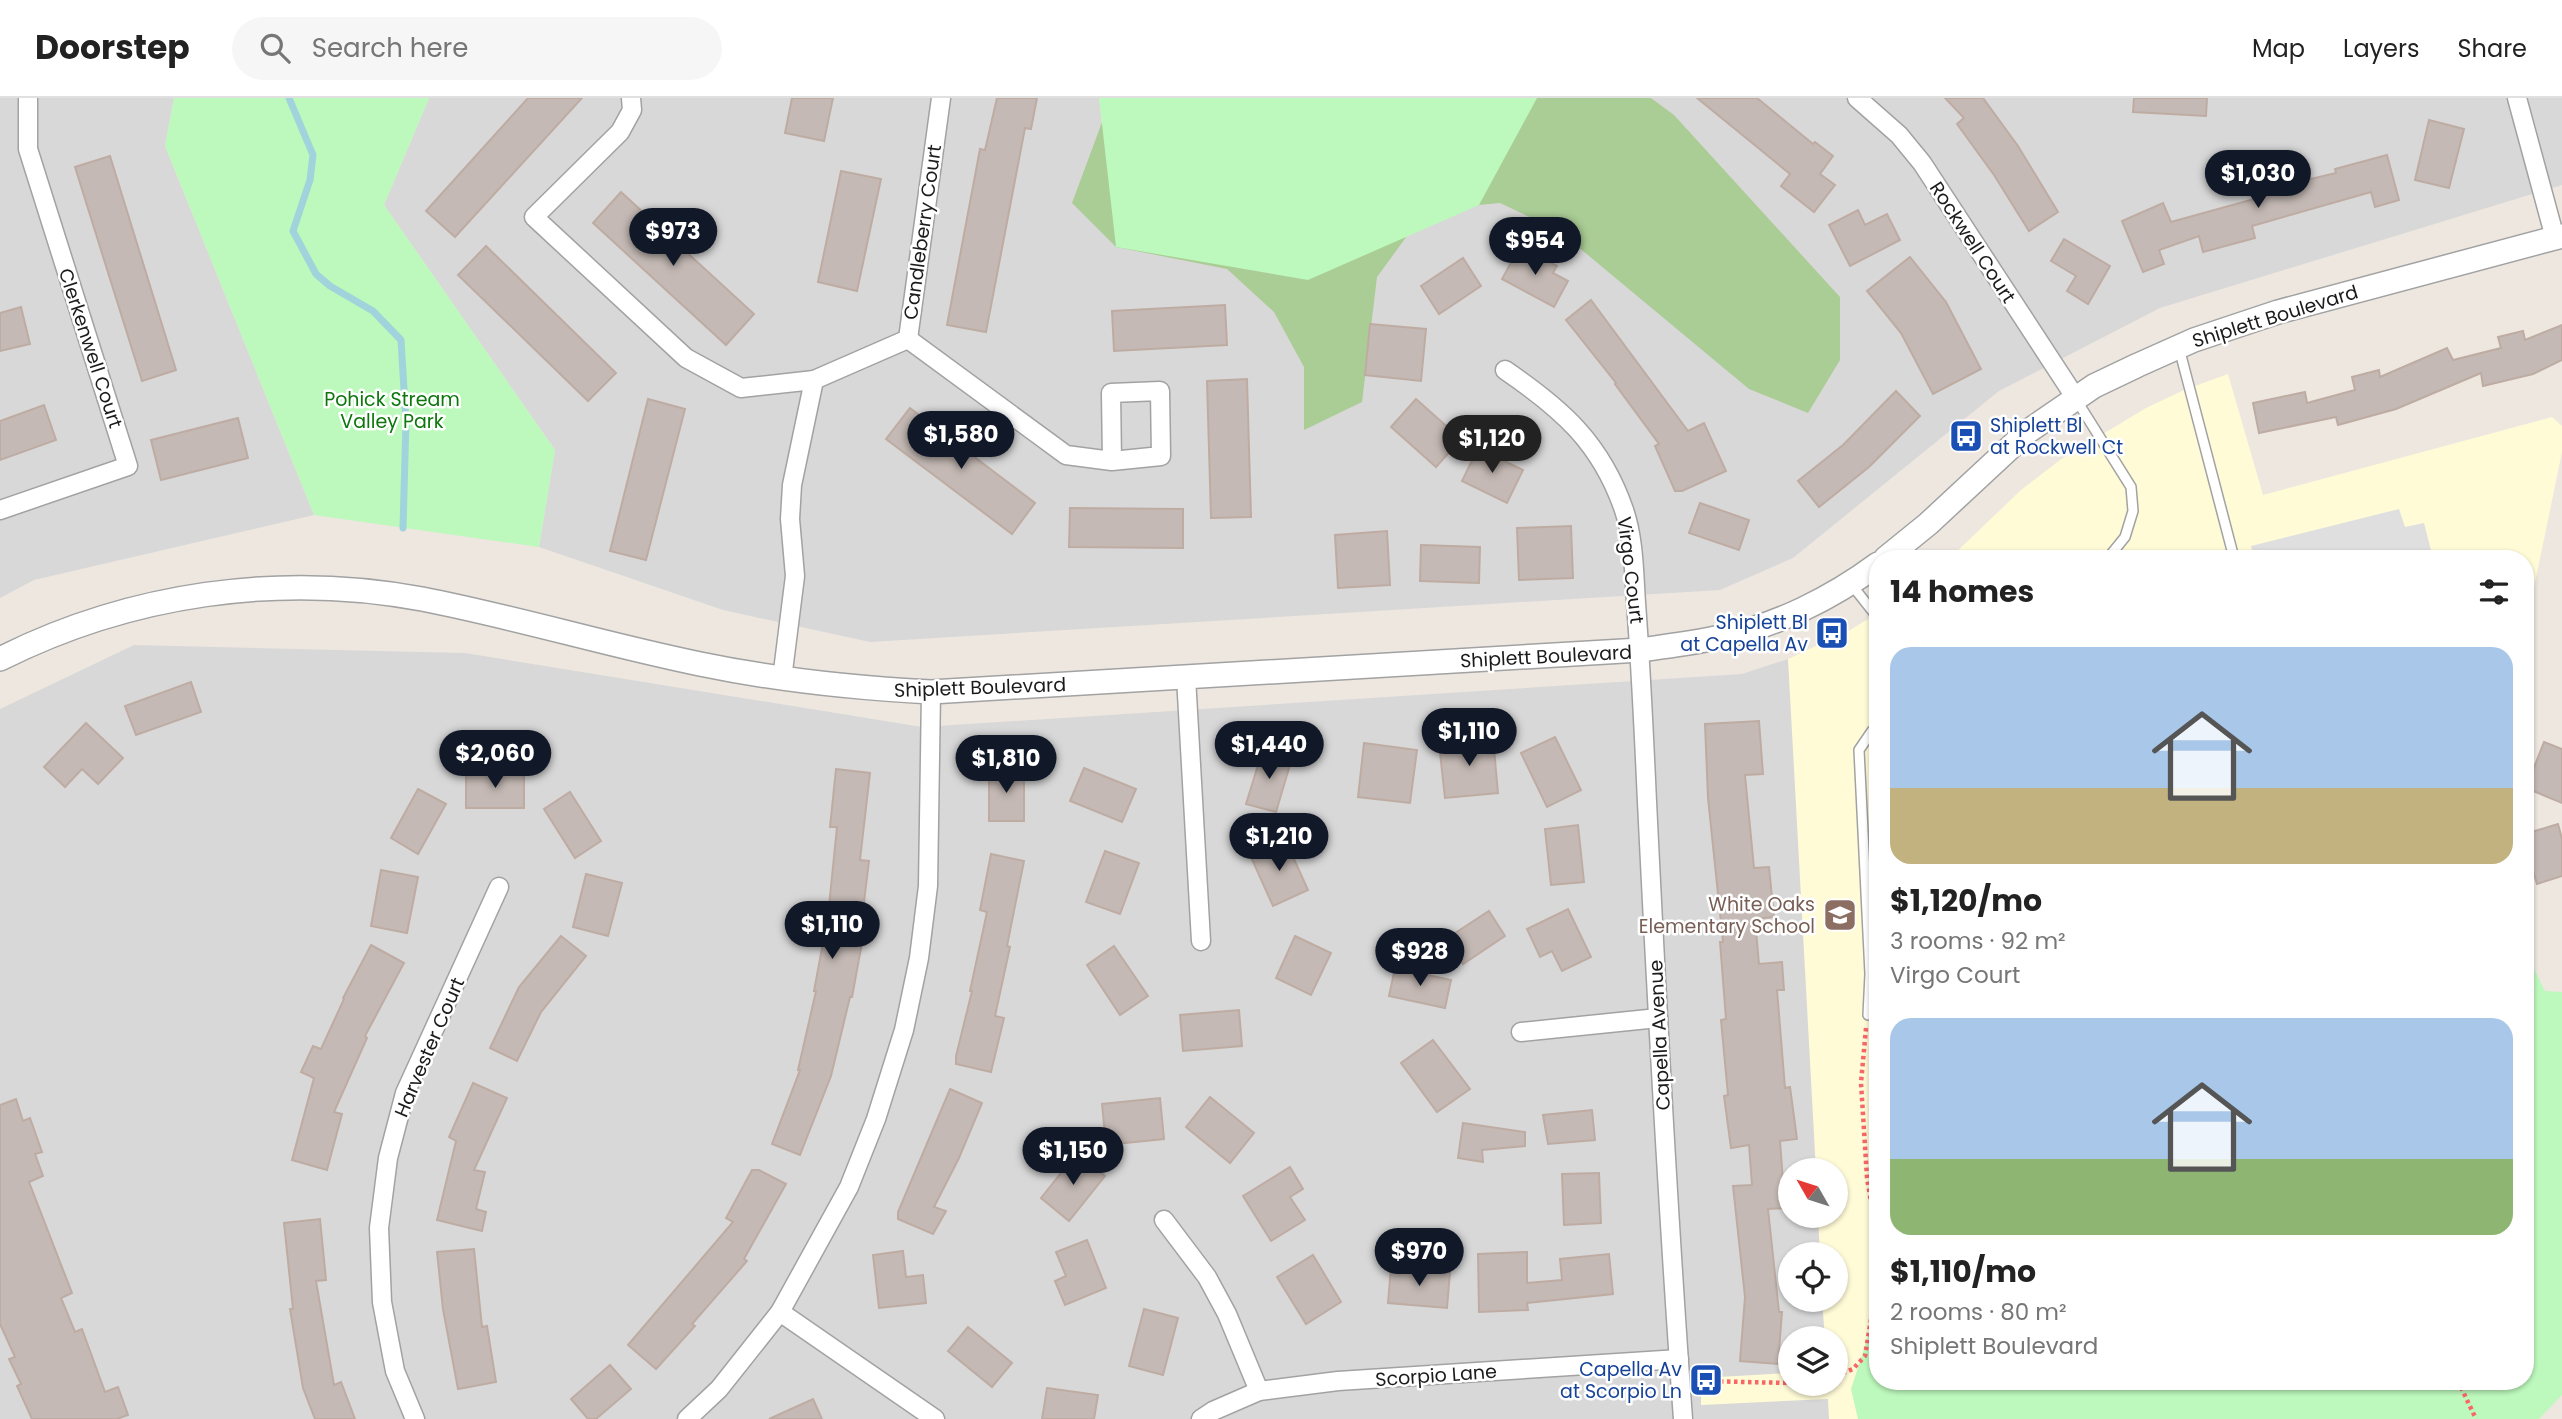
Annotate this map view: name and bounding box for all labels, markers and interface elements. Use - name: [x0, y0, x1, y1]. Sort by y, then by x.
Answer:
- search box: [232, 17, 722, 80]
- text: Doorstep: [35, 24, 190, 71]
- icon: search: [256, 29, 294, 67]
- text: Search here: [312, 30, 468, 66]
- text: Map: [2252, 32, 2305, 65]
- text: Layers: [2343, 32, 2419, 65]
- text: Share: [2457, 32, 2527, 65]
- street label: Candleberry Court: [897, 143, 948, 321]
- pin: $1,030: [2201, 150, 2315, 210]
- text: $1,030: [2221, 157, 2295, 189]
- street label: Rockwell Court: [1923, 176, 2022, 308]
- pin: $973: [632, 208, 714, 268]
- text: $973: [645, 215, 701, 247]
- pin: $954: [1494, 218, 1576, 277]
- text: $954: [1505, 224, 1565, 256]
- street label: Clerkenwell Court: [52, 265, 129, 432]
- street label: Shiplett Boulevard: [2189, 278, 2361, 355]
- park label: Pohick Stream Valley Park: [324, 386, 460, 435]
- pin: $1,580: [904, 412, 1018, 471]
- place label: Shiplett Bl at Rockwell Ct: [1990, 412, 2123, 461]
- pin: $1,120: [1435, 416, 1549, 475]
- bus stop icon: Shiplett Bl at Rockwell Ct: [1947, 417, 1985, 455]
- text: $1,580: [923, 418, 999, 450]
- text: $1,120: [1458, 422, 1526, 454]
- street label: Virgo Court: [1611, 515, 1650, 625]
- text: 14 homes: [1890, 570, 2034, 613]
- icon: filters: [2475, 573, 2513, 611]
- place label: Shiplett Bl at Capella Av: [1680, 609, 1808, 658]
- bus stop icon: Shiplett Bl at Capella Av: [1813, 614, 1851, 652]
- street label: Shiplett Boulevard: [1459, 639, 1633, 674]
- street label: Shiplett Boulevard: [894, 671, 1066, 704]
- icon: home: [2139, 693, 2265, 819]
- pin: $1,110: [1412, 708, 1526, 768]
- text: $1,110: [1438, 715, 1500, 747]
- pin: $1,440: [1212, 722, 1326, 781]
- text: $1,440: [1231, 728, 1307, 760]
- pin: $2,060: [438, 730, 552, 790]
- pin: $1,810: [949, 736, 1063, 795]
- text: $2,060: [455, 737, 535, 769]
- text: $1,810: [972, 742, 1040, 774]
- pin: $1,210: [1222, 814, 1336, 873]
- text: $1,210: [1245, 820, 1313, 852]
- text: $1,120/mo: [1890, 879, 2042, 922]
- place label: White Oaks Elementary School: [1639, 891, 1815, 940]
- school or university icon: White Oaks Elementary School: [1821, 896, 1859, 934]
- pin: $1,110: [775, 902, 889, 961]
- text: $1,110: [801, 908, 863, 940]
- text: 3 rooms · 92 m²: [1890, 925, 2066, 957]
- pin: $928: [1379, 928, 1461, 988]
- text: $928: [1391, 935, 1449, 967]
- street label: Capella Avenue: [1642, 959, 1677, 1111]
- text: Virgo Court: [1890, 959, 2020, 991]
- street label: Harvester Court: [388, 973, 471, 1121]
- icon: home: [2139, 1064, 2265, 1190]
- pin: $1,150: [1016, 1128, 1130, 1187]
- text: $1,150: [1039, 1134, 1107, 1166]
- north arrow: [1778, 1158, 1848, 1228]
- map controls: [1778, 1158, 1848, 1396]
- pin: $970: [1378, 1228, 1460, 1288]
- text: $970: [1391, 1235, 1447, 1267]
- button: locate: [1778, 1242, 1848, 1312]
- text: $1,110/mo: [1890, 1250, 2036, 1293]
- text: 2 rooms · 80 m²: [1890, 1296, 2067, 1328]
- button: layers: [1778, 1326, 1848, 1396]
- text: Shiplett Boulevard: [1890, 1330, 2098, 1362]
- place label: Capella Av at Scorpio Ln: [1560, 1356, 1682, 1405]
- street label: Scorpio Lane: [1374, 1358, 1498, 1393]
- bus stop icon: Capella Av at Scorpio Ln: [1687, 1361, 1725, 1399]

